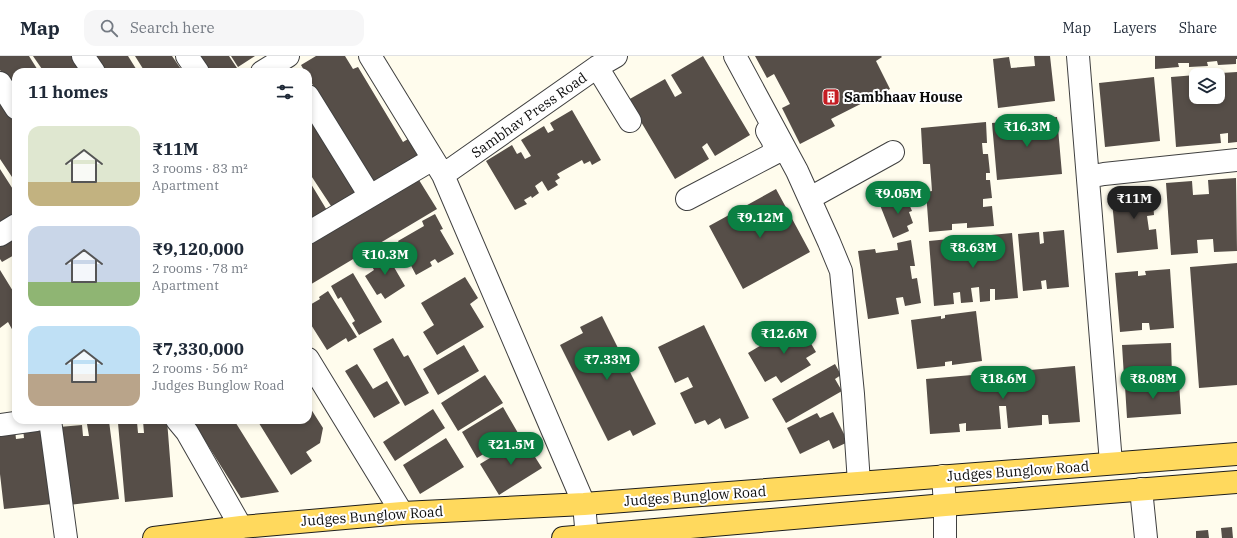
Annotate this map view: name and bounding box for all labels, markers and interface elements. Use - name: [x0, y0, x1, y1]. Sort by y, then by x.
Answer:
- search box: [84, 10, 364, 46]
- text: Map: [20, 16, 60, 40]
- icon: search: [98, 17, 120, 39]
- text: Search here: [130, 18, 214, 37]
- text: Map: [1063, 19, 1091, 37]
- text: Layers: [1113, 19, 1157, 37]
- text: Share: [1179, 19, 1217, 37]
- street label: Sambhav Press Road: [468, 68, 591, 162]
- map controls: [1189, 68, 1225, 104]
- button: layers: [1189, 68, 1225, 104]
- text: 11 homes: [28, 81, 108, 103]
- icon: filters: [274, 81, 296, 103]
- building icon: Sambhaav House: [821, 87, 841, 107]
- place label: Sambhaav House: [844, 88, 963, 106]
- pin: ₹16.3M: [994, 114, 1060, 148]
- text: ₹16.3M: [1003, 118, 1051, 135]
- text: ₹11M: [152, 138, 199, 160]
- icon: home: [60, 142, 108, 190]
- text: 3 rooms · 83 m²: [152, 160, 248, 177]
- text: Apartment: [152, 177, 219, 194]
- pin: ₹9.05M: [865, 181, 931, 215]
- text: ₹9.05M: [874, 185, 922, 202]
- pin: ₹11M: [1110, 186, 1158, 220]
- text: ₹11M: [1116, 190, 1152, 207]
- pin: ₹9.12M: [727, 205, 793, 239]
- text: ₹9.12M: [736, 209, 784, 226]
- pin: ₹8.63M: [940, 235, 1006, 269]
- text: ₹9,120,000: [152, 238, 244, 260]
- text: ₹8.63M: [949, 239, 997, 256]
- icon: home: [60, 242, 108, 290]
- pin: ₹10.3M: [352, 242, 418, 276]
- text: ₹10.3M: [361, 246, 409, 263]
- text: 2 rooms · 78 m²: [152, 260, 248, 277]
- text: Apartment: [152, 277, 219, 294]
- pin: ₹12.6M: [751, 321, 817, 355]
- text: ₹12.6M: [760, 325, 808, 342]
- text: ₹7,330,000: [152, 338, 244, 360]
- icon: home: [60, 342, 108, 390]
- pin: ₹7.33M: [574, 347, 640, 381]
- text: ₹7.33M: [583, 351, 631, 368]
- text: 2 rooms · 56 m²: [152, 360, 248, 377]
- pin: ₹18.6M: [970, 366, 1036, 400]
- pin: ₹8.08M: [1120, 366, 1186, 400]
- text: ₹18.6M: [979, 370, 1027, 387]
- text: ₹8.08M: [1129, 370, 1177, 387]
- text: Judges Bunglow Road: [152, 377, 284, 394]
- pin: ₹21.5M: [478, 432, 544, 466]
- text: ₹21.5M: [487, 436, 535, 453]
- street label: Judges Bunglow Road: [946, 457, 1090, 485]
- street label: Judges Bunglow Road: [623, 482, 767, 510]
- street label: Judges Bunglow Road: [300, 502, 444, 530]

